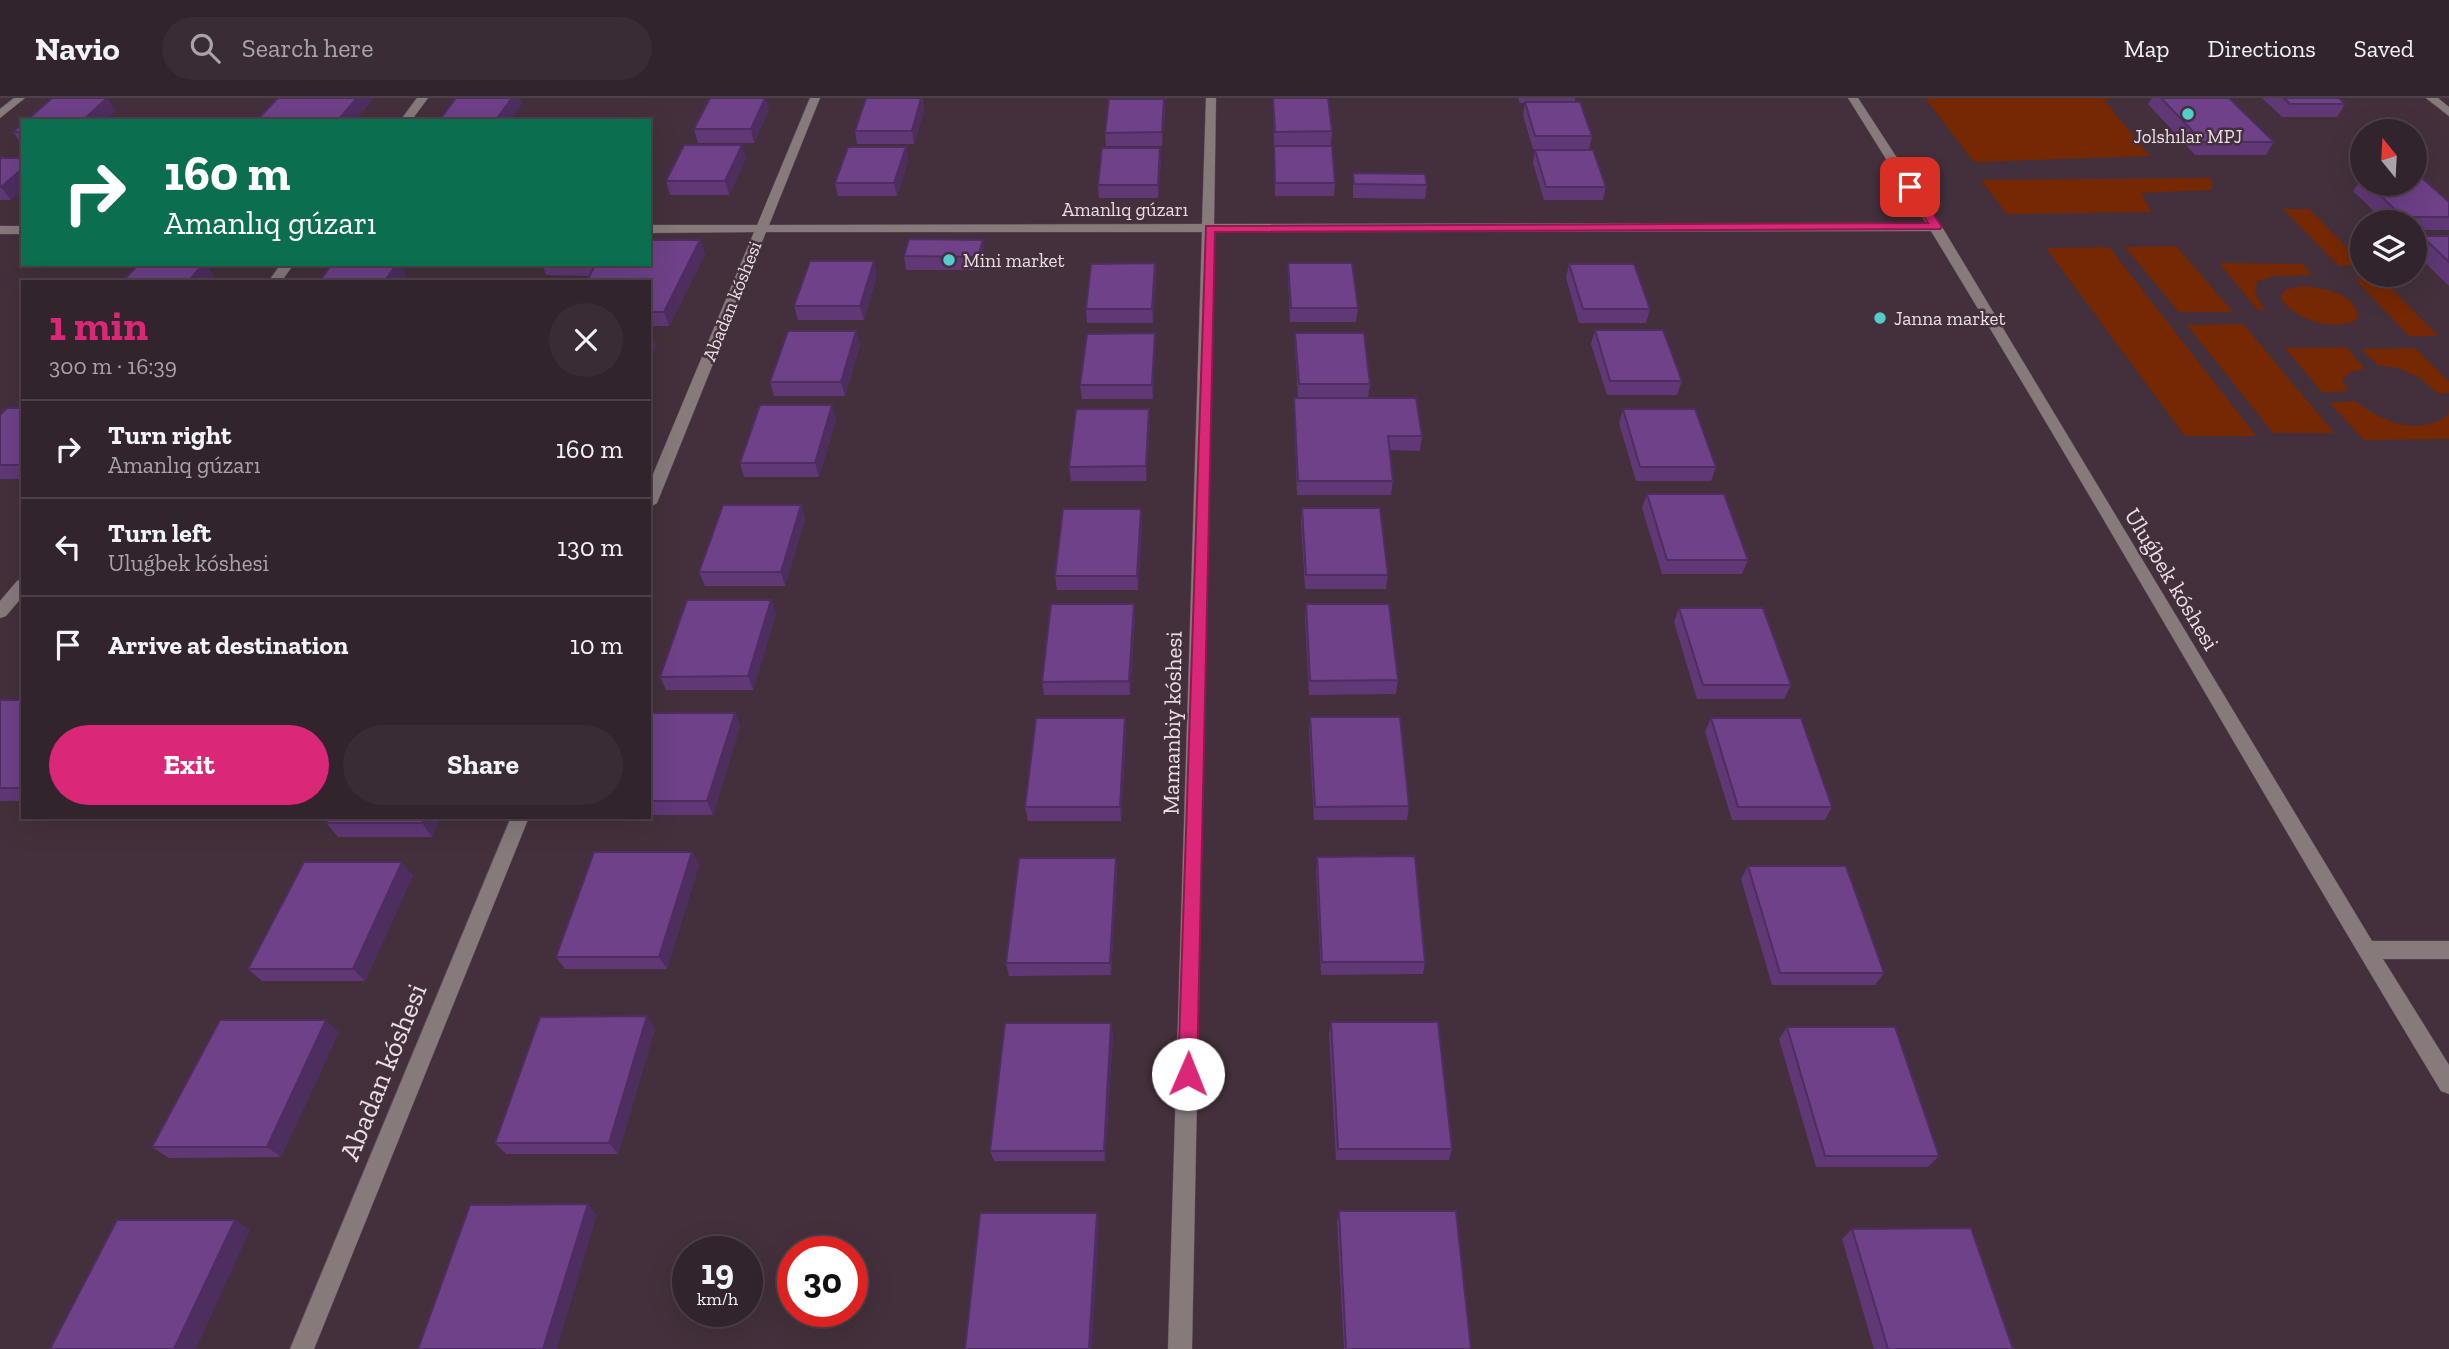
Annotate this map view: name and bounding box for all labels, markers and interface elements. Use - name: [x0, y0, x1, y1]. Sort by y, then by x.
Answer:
- search box: [162, 17, 652, 80]
- text: Navio: [35, 29, 120, 68]
- icon: search: [186, 29, 224, 67]
- text: Search here: [242, 32, 374, 64]
- text: Map: [2124, 34, 2170, 63]
- text: Directions: [2208, 34, 2316, 63]
- text: Saved: [2354, 34, 2414, 63]
- marker: Jolshılar MPJ: [2180, 106, 2196, 122]
- north arrow: [2350, 119, 2427, 196]
- map controls: [2350, 119, 2427, 287]
- place label: Jolshılar MPJ: [2134, 125, 2242, 148]
- text: 160 m: [164, 144, 290, 203]
- icon: right: [49, 147, 140, 238]
- pin: [1880, 157, 1940, 217]
- icon: arrive: [1891, 168, 1929, 206]
- street label: Amanlıq gúzarı: [1062, 198, 1188, 221]
- text: Amanlıq gúzarı: [164, 204, 376, 242]
- button: layers: [2350, 210, 2427, 287]
- street label: Abadan kóshesi: [697, 238, 767, 364]
- place label: Mini market: [963, 249, 1065, 272]
- marker: Mini market: [941, 252, 957, 268]
- text: 1 min: [49, 300, 148, 351]
- button: close: [549, 303, 623, 377]
- place label: Janna market: [1894, 307, 2006, 330]
- marker: Janna market: [1872, 310, 1888, 326]
- text: 300 m · 16:39: [49, 352, 177, 380]
- text: Turn right: [108, 419, 231, 451]
- icon: right: [49, 430, 87, 468]
- text: 160 m: [556, 433, 623, 465]
- text: Amanlıq gúzarı: [108, 451, 261, 479]
- street label: Uluǵbek kóshesi: [2119, 503, 2225, 655]
- text: Turn left: [108, 517, 211, 549]
- icon: left: [49, 528, 87, 566]
- text: 130 m: [557, 531, 623, 563]
- text: Uluǵbek kóshesi: [108, 549, 269, 577]
- icon: arrive: [49, 626, 87, 664]
- text: Arrive at destination: [108, 629, 348, 661]
- text: 10 m: [570, 629, 623, 661]
- street label: Mamanbiy kóshesi: [1156, 631, 1188, 815]
- button: Exit: [49, 725, 329, 805]
- button: Share: [343, 725, 623, 805]
- street label: Abadan kóshesi: [333, 979, 433, 1165]
- position arrow: [1151, 1037, 1225, 1111]
- speed limit sign: 30: [777, 1236, 868, 1327]
- text: 19: [701, 1251, 734, 1293]
- text: km/h: [697, 1288, 738, 1310]

